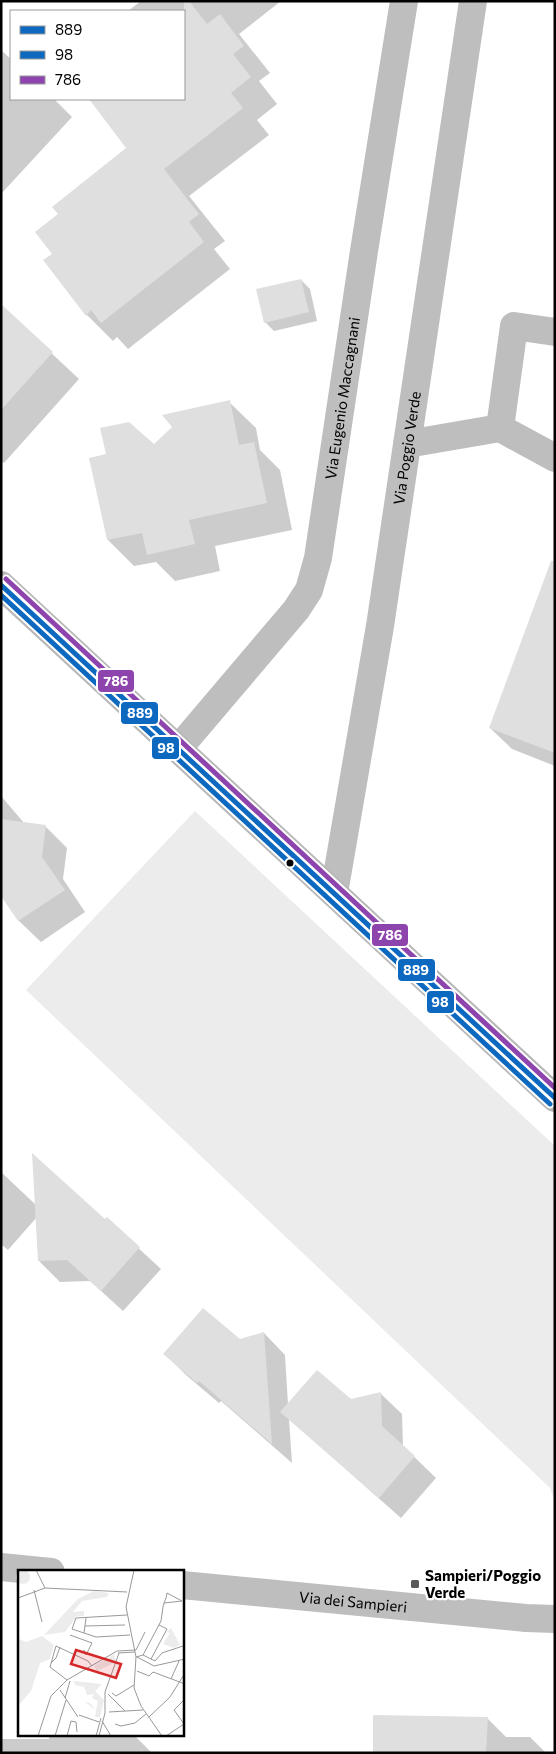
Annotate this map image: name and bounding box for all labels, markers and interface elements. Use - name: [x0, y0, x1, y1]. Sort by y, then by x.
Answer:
- legend: [10, 10, 185, 100]
- text: 889: [55, 20, 82, 38]
- text: 98: [55, 45, 73, 63]
- text: 786: [55, 70, 81, 88]
- street label: Via Eugenio Maccagnani: [321, 316, 363, 481]
- street label: Via Poggio Verde: [389, 390, 424, 506]
- line badge: 786: [97, 669, 135, 693]
- text: 786: [104, 672, 129, 689]
- line badge: 889: [120, 701, 159, 725]
- text: 889: [127, 704, 153, 721]
- line badge: 98: [151, 736, 180, 760]
- text: 98: [157, 739, 175, 756]
- unlabelled marker: [285, 858, 295, 868]
- line badge: 786: [371, 923, 409, 947]
- text: 786: [378, 926, 403, 943]
- line badge: 889: [397, 958, 436, 982]
- text: 889: [403, 961, 429, 978]
- line badge: 98: [426, 990, 455, 1014]
- text: 98: [431, 993, 449, 1010]
- place label: Sampieri/Poggio Verde: [425, 1566, 541, 1601]
- inset map: [18, 1570, 184, 1736]
- marker: Sampieri/Poggio Verde: [409, 1578, 421, 1590]
- street label: Via dei Sampieri: [298, 1587, 408, 1616]

